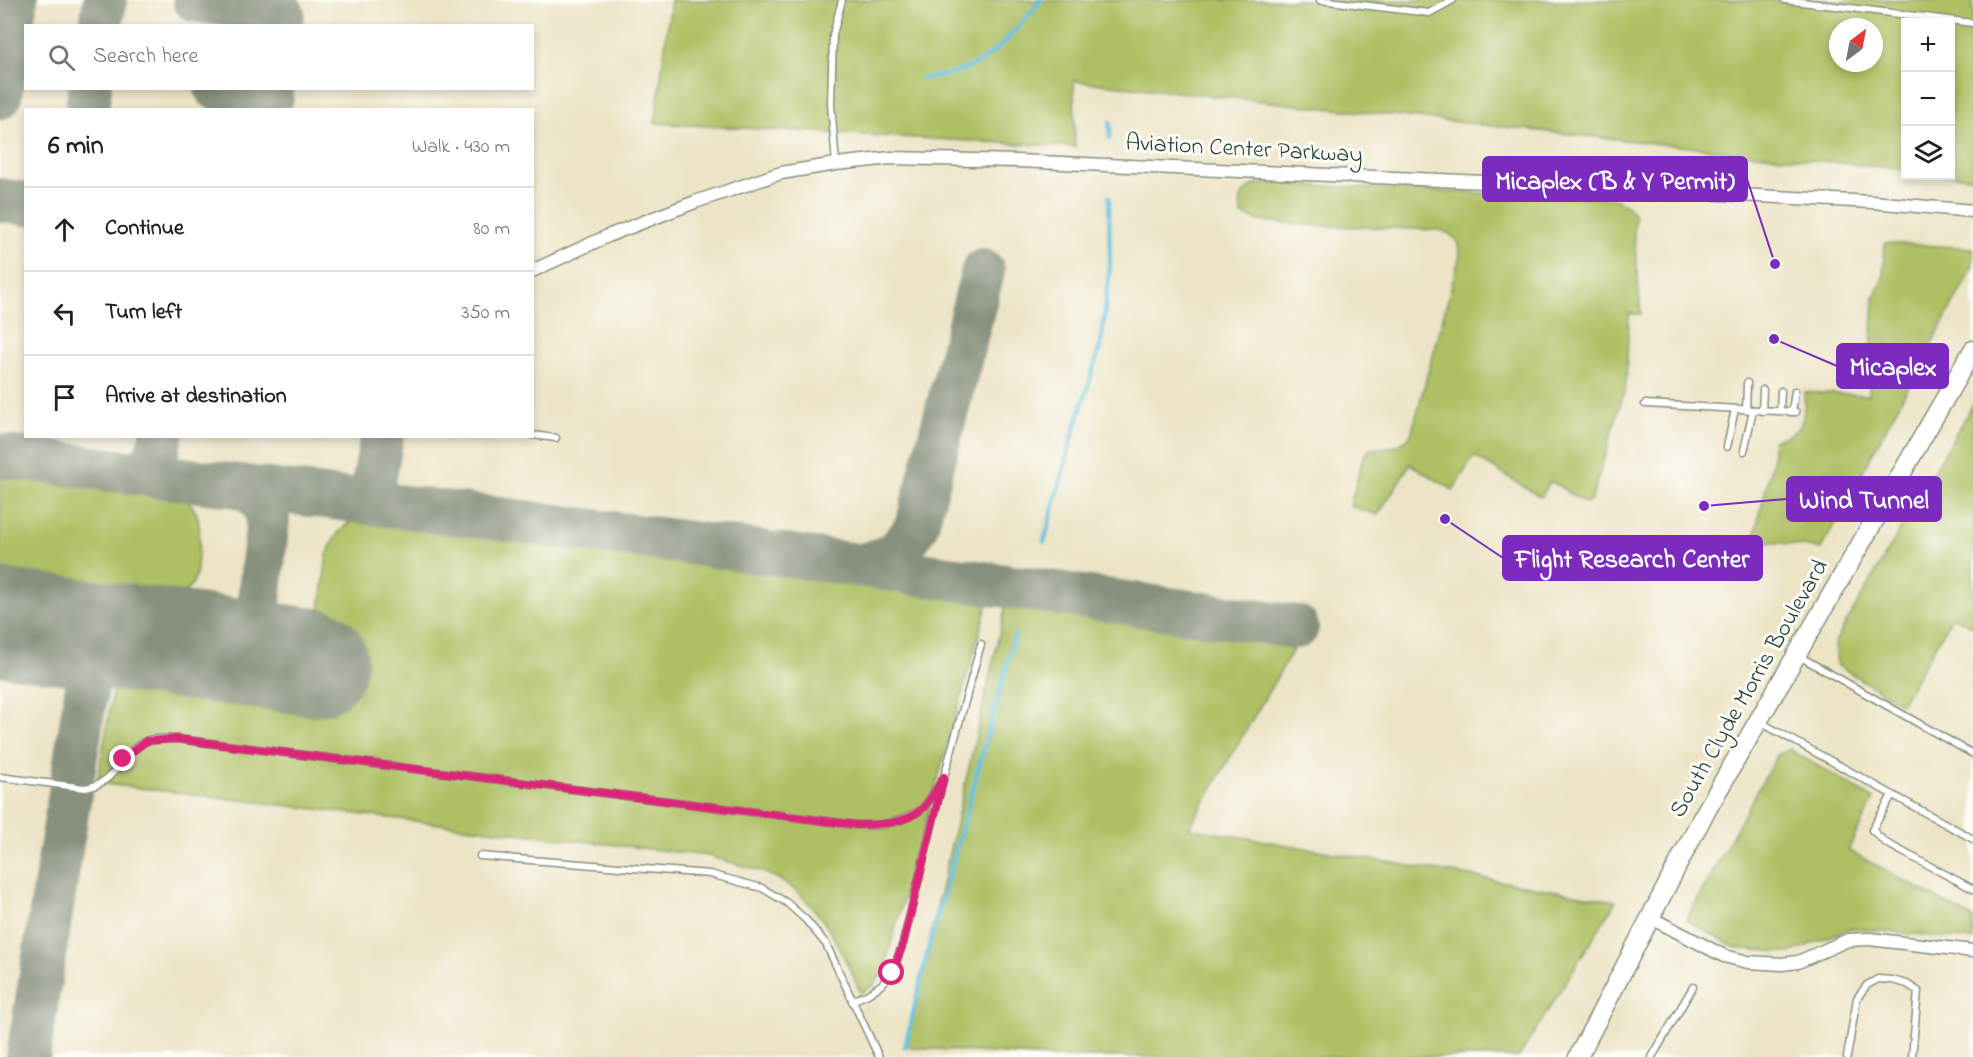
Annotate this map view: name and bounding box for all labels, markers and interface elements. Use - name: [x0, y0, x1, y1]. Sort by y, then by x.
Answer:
- north arrow: [1829, 18, 1883, 72]
- map controls: [1901, 18, 1955, 180]
- button: +: [1901, 18, 1955, 72]
- search box: [24, 24, 534, 90]
- icon: search: [45, 41, 78, 74]
- text: Search here: [93, 41, 198, 73]
- button: −: [1901, 72, 1955, 126]
- street label: Aviation Center Parkway: [1124, 126, 1363, 175]
- button: layers: [1901, 126, 1955, 180]
- text: 6 min: [48, 128, 104, 166]
- text: Walk · 430 m: [412, 133, 510, 162]
- callout: Micaplex (B & Y Permit): [1483, 157, 1747, 201]
- text: Micaplex (B & Y Permit): [1495, 164, 1735, 202]
- icon: ahead: [48, 213, 81, 246]
- text: Continue: [105, 213, 184, 245]
- text: 80 m: [473, 215, 510, 244]
- icon: left: [48, 297, 81, 330]
- text: Turn left: [105, 297, 182, 329]
- text: 350 m: [461, 299, 510, 328]
- callout: Micaplex: [1837, 344, 1948, 388]
- text: Micaplex: [1849, 350, 1937, 388]
- icon: arrive: [48, 381, 81, 414]
- text: Arrive at destination: [105, 381, 287, 413]
- callout: Wind Tunnel: [1787, 477, 1941, 521]
- text: Wind Tunnel: [1799, 483, 1929, 521]
- callout: Flight Research Center: [1503, 536, 1762, 580]
- text: Flight Research Center: [1513, 542, 1750, 581]
- street label: South Clyde Morris Boulevard: [1662, 553, 1840, 825]
- route end: [109, 745, 135, 771]
- route start: [878, 959, 904, 985]

